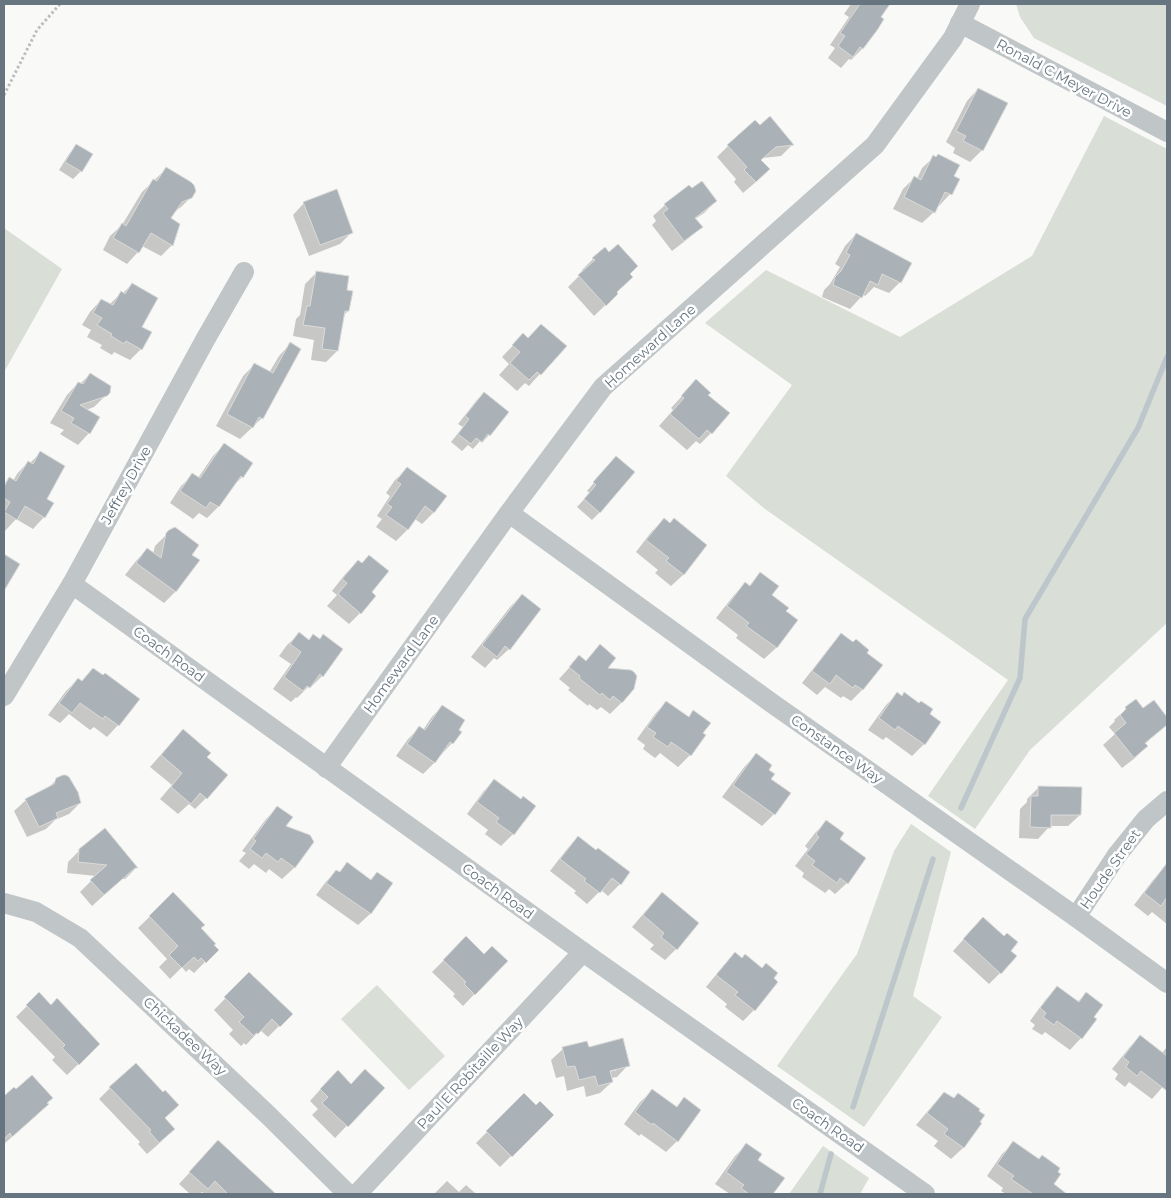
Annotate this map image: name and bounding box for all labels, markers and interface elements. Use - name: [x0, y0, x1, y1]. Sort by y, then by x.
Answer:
- street label: Ronald C Meyer Drive: [993, 35, 1135, 121]
- street label: Homeward Lane: [601, 300, 699, 392]
- street label: Jeffrey Drive: [97, 443, 155, 528]
- street label: Homeward Lane: [359, 612, 443, 716]
- street label: Coach Road: [130, 622, 208, 686]
- street label: Constance Way: [788, 711, 887, 788]
- street label: Houde Street: [1076, 825, 1144, 912]
- street label: Coach Road: [459, 859, 537, 923]
- street label: Chickadee Way: [139, 993, 231, 1080]
- street label: Paul E Robitaille Way: [413, 1013, 527, 1133]
- street label: Coach Road: [788, 1094, 868, 1156]

